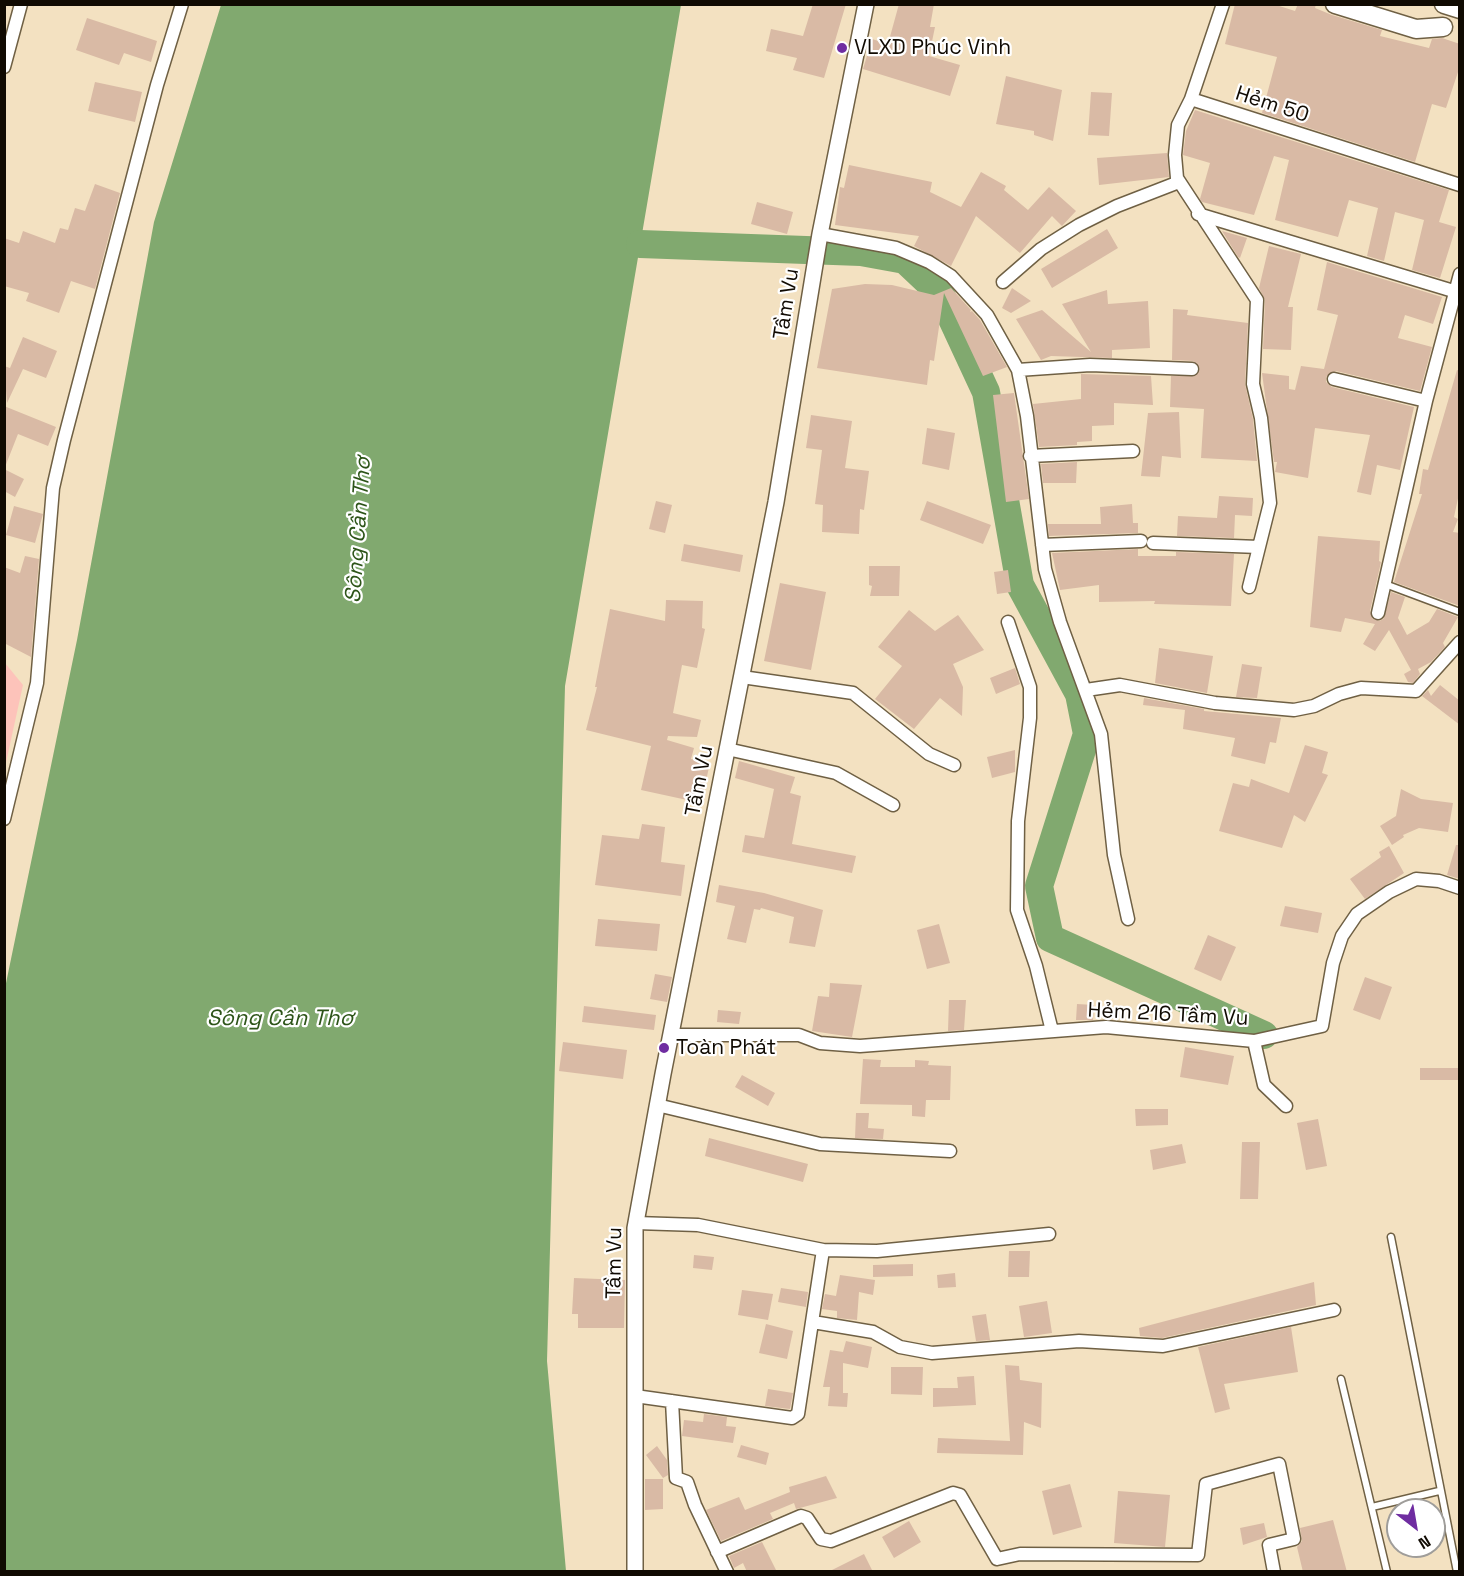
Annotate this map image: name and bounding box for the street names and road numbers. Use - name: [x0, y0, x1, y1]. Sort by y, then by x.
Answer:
- street label: Hẻm 50: [1232, 81, 1312, 129]
- street label: Tầm Vu: [769, 267, 805, 341]
- street label: Tầm Vu: [681, 743, 719, 819]
- street label: Hẻm 216 Tầm Vu: [1087, 998, 1249, 1032]
- street label: Tầm Vu: [602, 1227, 628, 1299]

